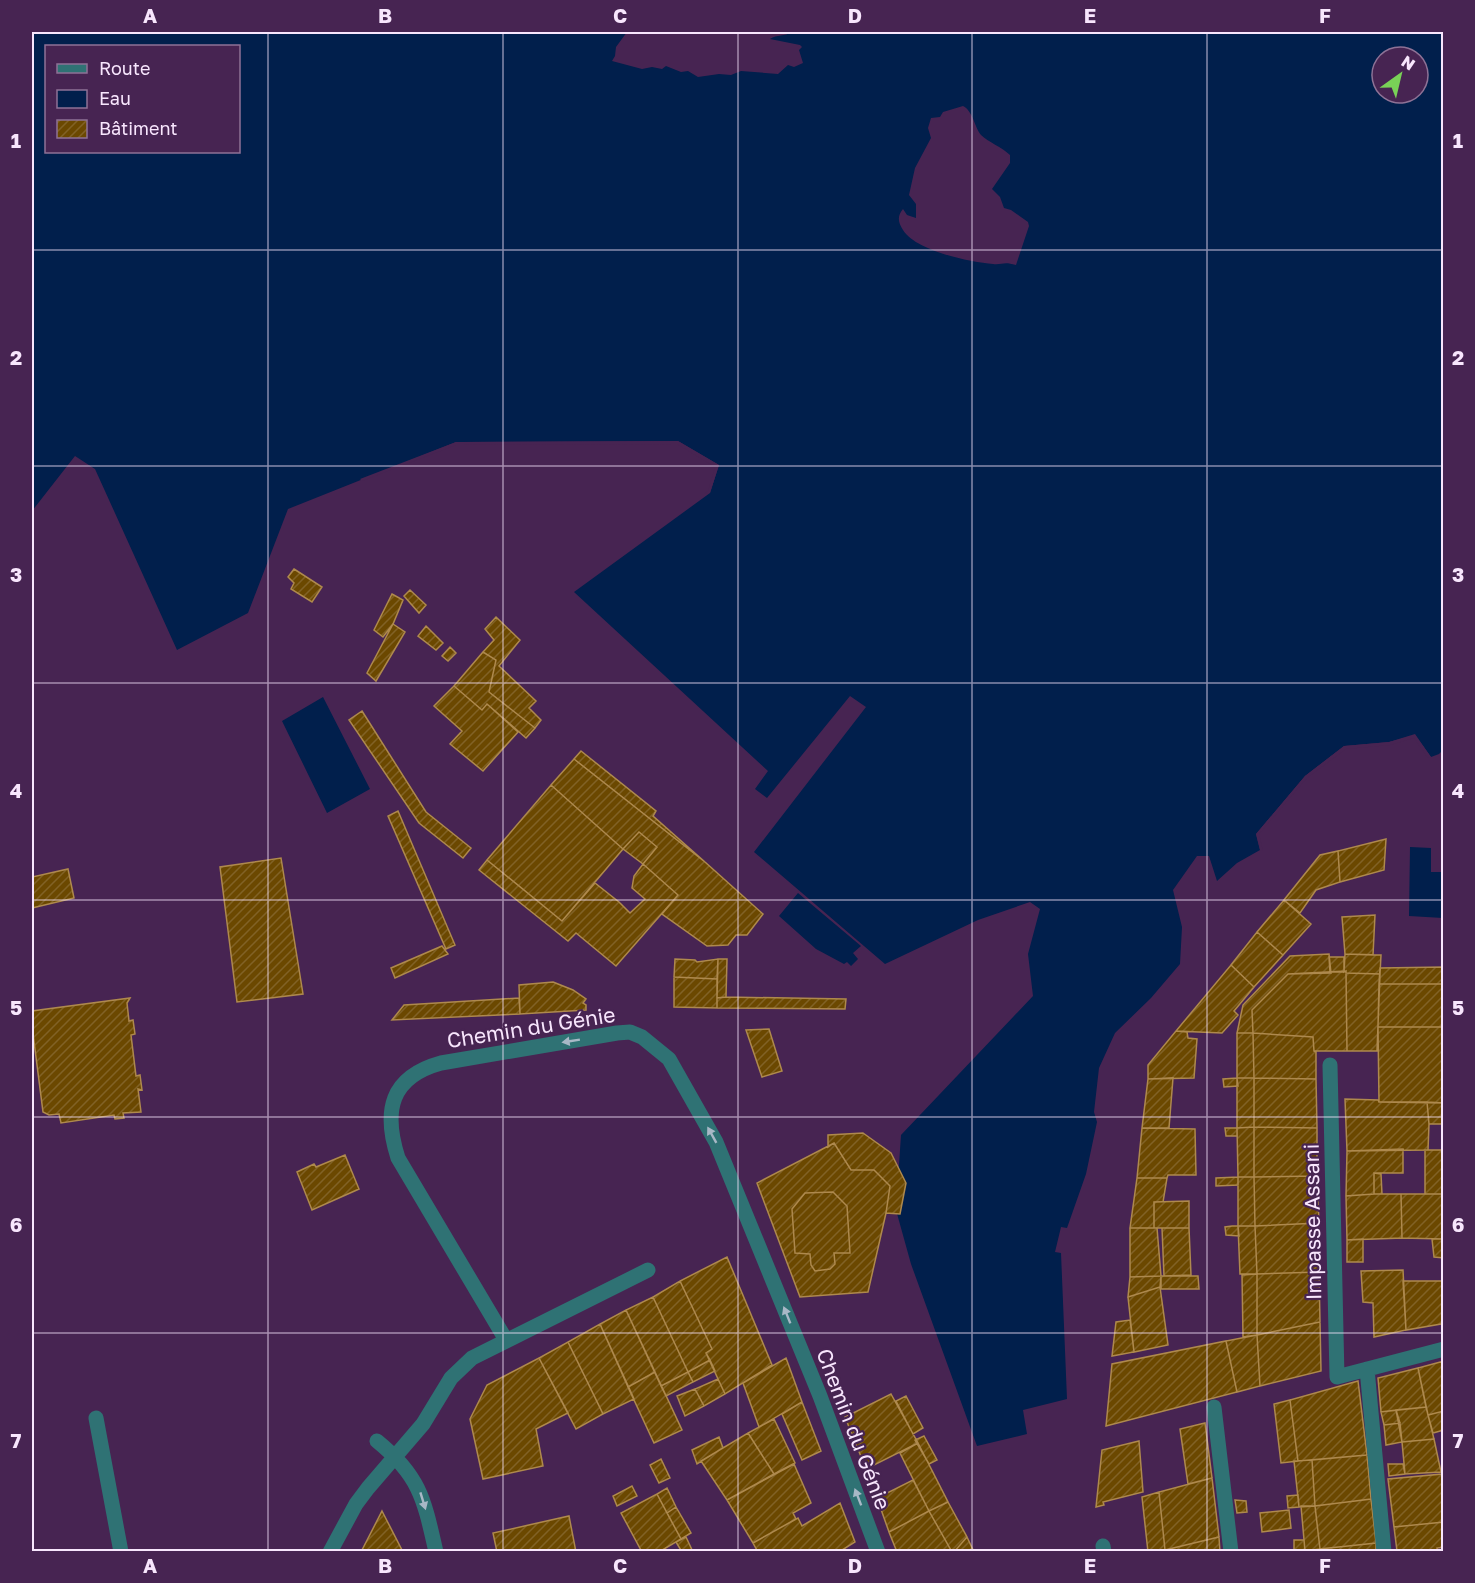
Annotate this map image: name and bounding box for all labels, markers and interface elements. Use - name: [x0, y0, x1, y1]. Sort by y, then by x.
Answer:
- text: A: [143, 3, 157, 27]
- text: B: [378, 3, 392, 27]
- text: C: [613, 3, 627, 27]
- text: D: [848, 3, 862, 27]
- text: E: [1084, 3, 1096, 27]
- text: F: [1319, 3, 1331, 27]
- legend: [45, 45, 240, 153]
- north arrow: [1370, 45, 1430, 105]
- text: N: [1398, 51, 1419, 74]
- text: Route: [99, 57, 150, 79]
- text: Eau: [99, 87, 131, 109]
- text: Bâtiment: [99, 117, 178, 139]
- text: 1: [11, 128, 21, 152]
- text: 1: [1453, 128, 1463, 152]
- text: 2: [10, 345, 22, 369]
- text: 2: [1452, 345, 1464, 369]
- text: 3: [10, 562, 22, 586]
- text: 3: [1452, 562, 1464, 586]
- text: 4: [10, 778, 22, 802]
- text: 4: [1452, 778, 1464, 802]
- text: 5: [10, 995, 22, 1019]
- text: 5: [1452, 995, 1464, 1019]
- street label: Chemin du Génie: [445, 1001, 617, 1053]
- one-way arrow: [561, 1037, 580, 1046]
- one-way arrow: [707, 1126, 717, 1143]
- street label: Impasse Assani: [1298, 1144, 1326, 1300]
- text: 6: [10, 1212, 22, 1236]
- text: 6: [1452, 1212, 1464, 1236]
- one-way arrow: [782, 1306, 791, 1324]
- street label: Chemin du Génie: [811, 1345, 897, 1513]
- text: 7: [11, 1428, 22, 1452]
- text: 7: [1453, 1428, 1464, 1452]
- one-way arrow: [852, 1488, 862, 1506]
- one-way arrow: [418, 1492, 428, 1510]
- text: A: [143, 1553, 157, 1577]
- text: B: [378, 1553, 392, 1577]
- text: C: [613, 1553, 627, 1577]
- text: D: [848, 1553, 862, 1577]
- text: E: [1084, 1553, 1096, 1577]
- text: F: [1319, 1553, 1331, 1577]

